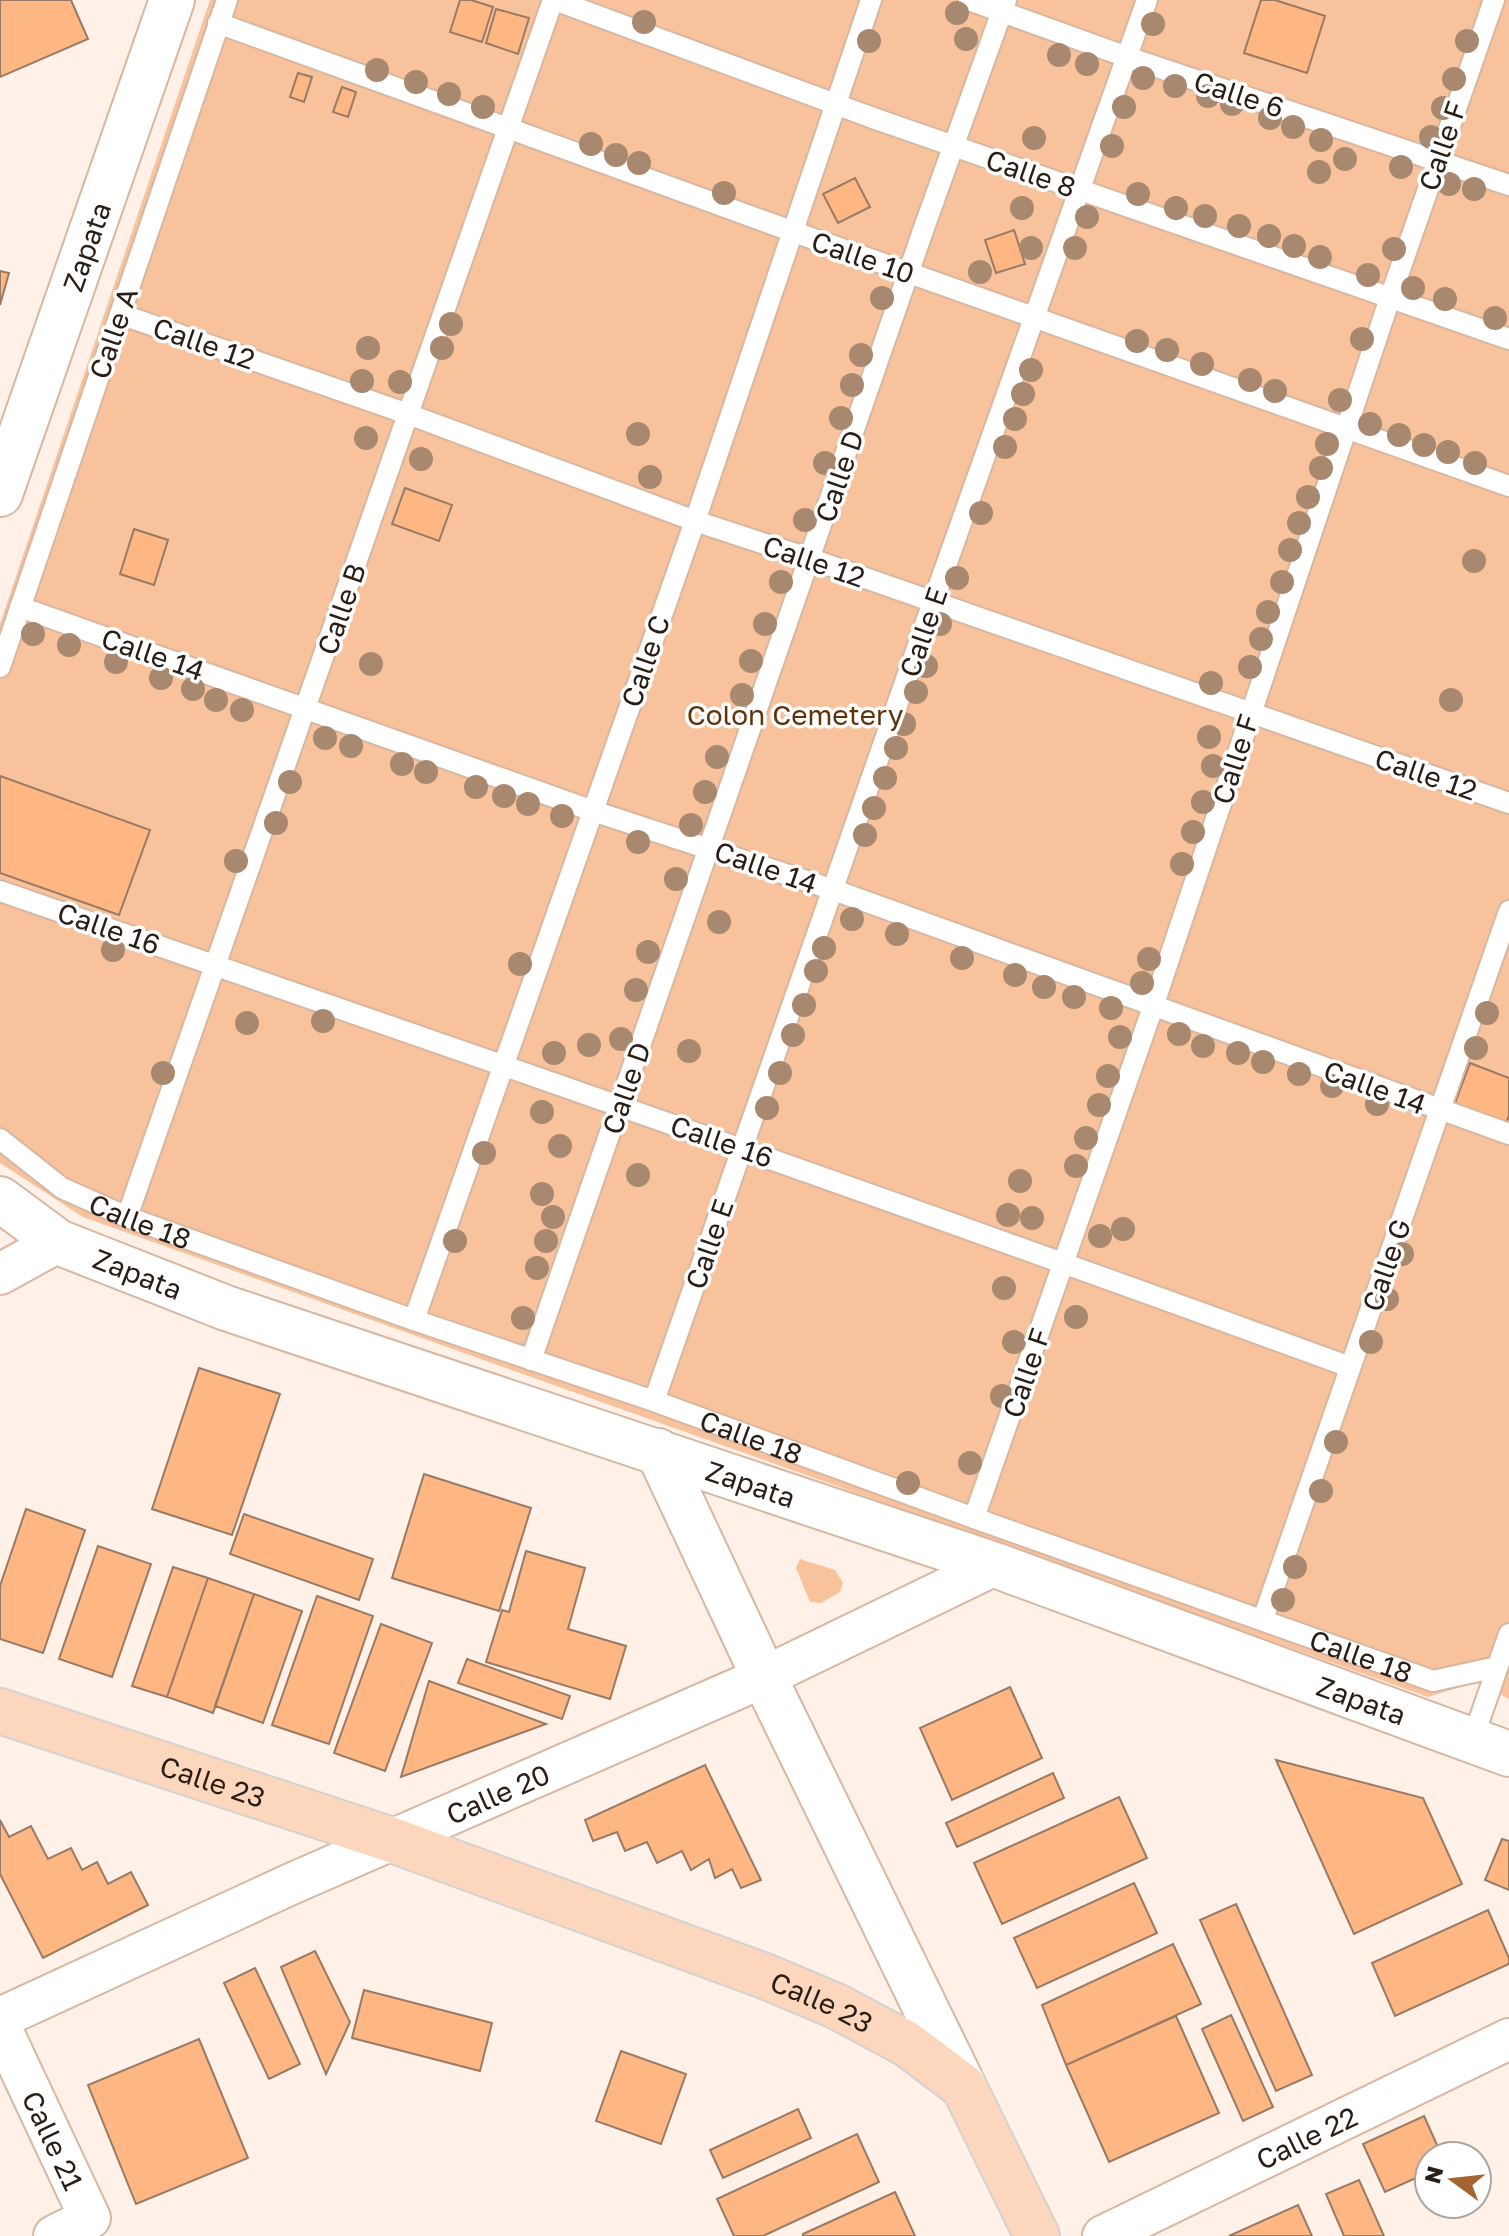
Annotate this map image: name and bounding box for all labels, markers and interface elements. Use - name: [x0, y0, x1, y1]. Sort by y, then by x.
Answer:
- street label: Calle 6: [1190, 64, 1288, 124]
- street label: Calle F: [1411, 97, 1473, 195]
- street label: Calle 8: [982, 142, 1080, 204]
- street label: Zapata: [55, 197, 117, 296]
- street label: Calle 10: [807, 224, 919, 290]
- street label: Calle A: [82, 283, 144, 383]
- street label: Calle 12: [149, 310, 259, 376]
- street label: Calle D: [808, 426, 870, 526]
- street label: Calle 12: [759, 528, 869, 594]
- street label: Calle B: [310, 559, 372, 659]
- street label: Calle E: [892, 583, 954, 681]
- street label: Calle C: [614, 611, 676, 711]
- street label: Calle 14: [97, 621, 209, 687]
- park label: Colon Cemetery: [687, 698, 904, 731]
- street label: Calle F: [1205, 710, 1265, 808]
- street label: Calle 12: [1371, 741, 1481, 807]
- street label: Calle 14: [710, 834, 822, 900]
- street label: Calle 16: [53, 895, 165, 961]
- street label: Calle D: [595, 1038, 657, 1138]
- street label: Calle 14: [1319, 1053, 1431, 1121]
- street label: Calle 16: [666, 1108, 778, 1174]
- street label: Calle 18: [84, 1186, 196, 1255]
- street label: Calle E: [678, 1195, 740, 1293]
- street label: Calle G: [1355, 1214, 1417, 1316]
- street label: Zapata: [89, 1241, 187, 1306]
- street label: Calle F: [995, 1324, 1057, 1422]
- street label: Calle 18: [696, 1403, 807, 1470]
- street label: Zapata: [702, 1453, 800, 1514]
- street label: Calle 18: [1305, 1622, 1417, 1689]
- street label: Zapata: [1312, 1668, 1411, 1731]
- street label: Calle 23: [156, 1748, 269, 1814]
- street label: Calle 20: [441, 1756, 554, 1831]
- street label: Calle 23: [766, 1964, 879, 2039]
- street label: Calle 21: [16, 2085, 91, 2195]
- street label: Calle 22: [1250, 2099, 1362, 2176]
- north arrow: [1413, 2140, 1493, 2220]
- text: N: [1418, 2163, 1448, 2186]

